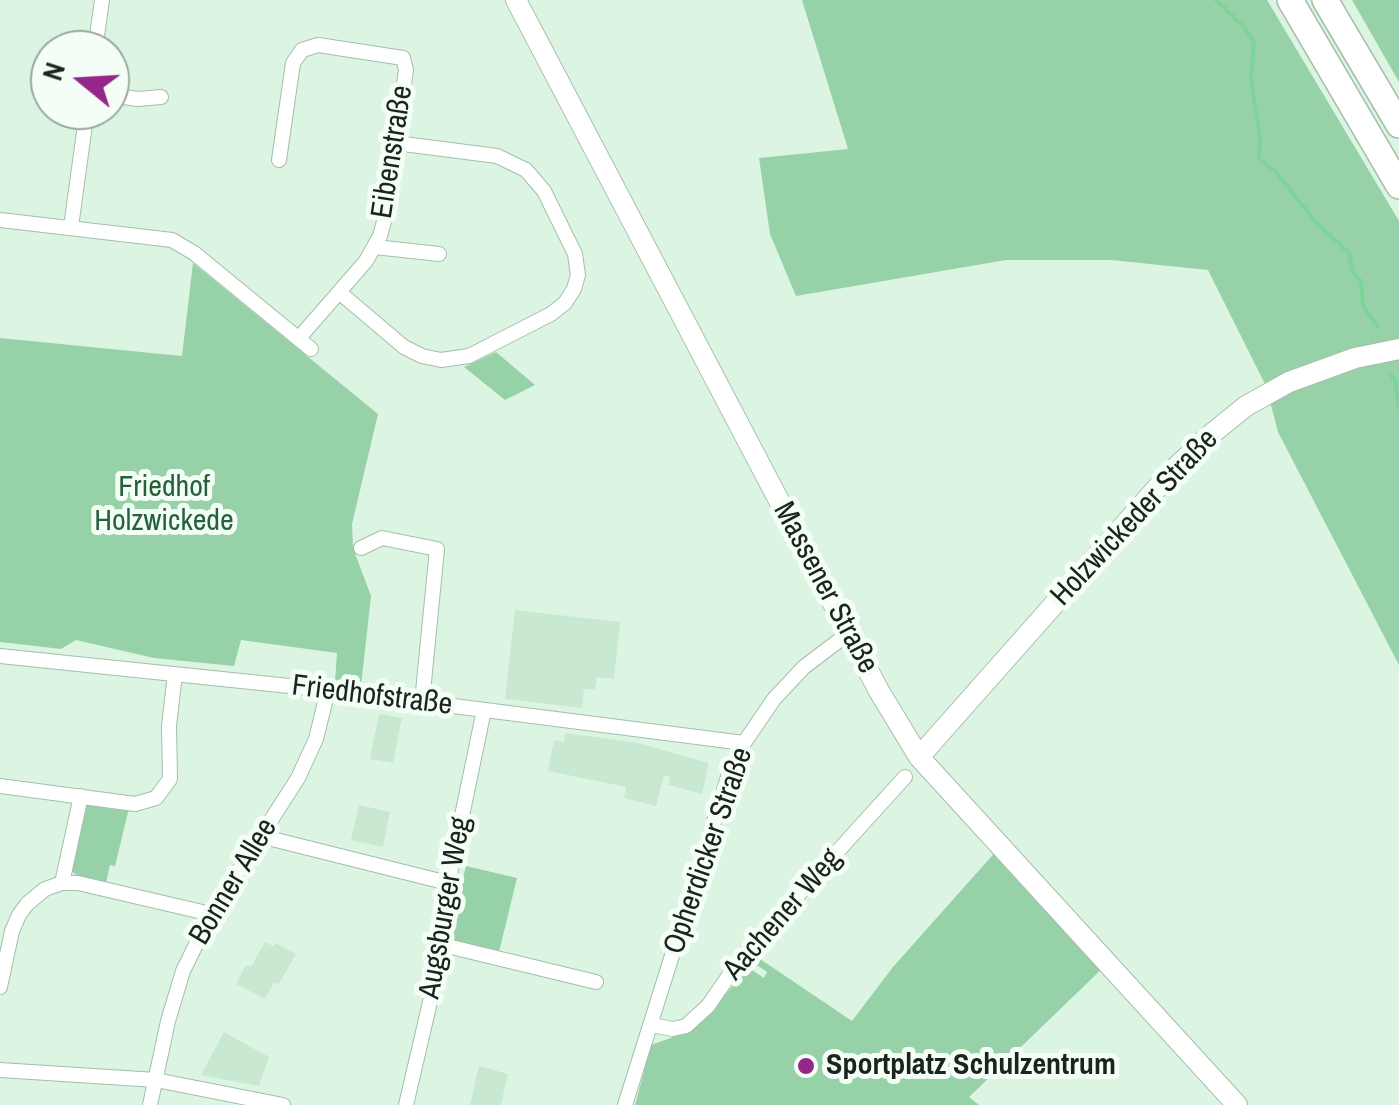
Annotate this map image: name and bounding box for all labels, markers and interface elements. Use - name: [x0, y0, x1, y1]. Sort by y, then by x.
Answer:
- north arrow: [30, 30, 130, 130]
- text: N: [33, 58, 74, 85]
- street label: Eibenstraße: [365, 83, 421, 221]
- street label: Holzwickeder Straße: [1044, 422, 1226, 614]
- park label: Friedhof Holzwickede: [94, 470, 234, 540]
- street label: Massener Straße: [765, 496, 885, 680]
- street label: Friedhofstraße: [290, 668, 454, 724]
- street label: Opherdicker Straße: [657, 743, 761, 959]
- street label: Bonner Allee: [182, 812, 286, 952]
- street label: Augsburger Weg: [412, 814, 480, 1002]
- street label: Aachener Weg: [716, 842, 850, 988]
- place label: Sportplatz Schulzentrum: [826, 1048, 1116, 1084]
- marker: Sportplatz Schulzentrum: [795, 1055, 817, 1077]

